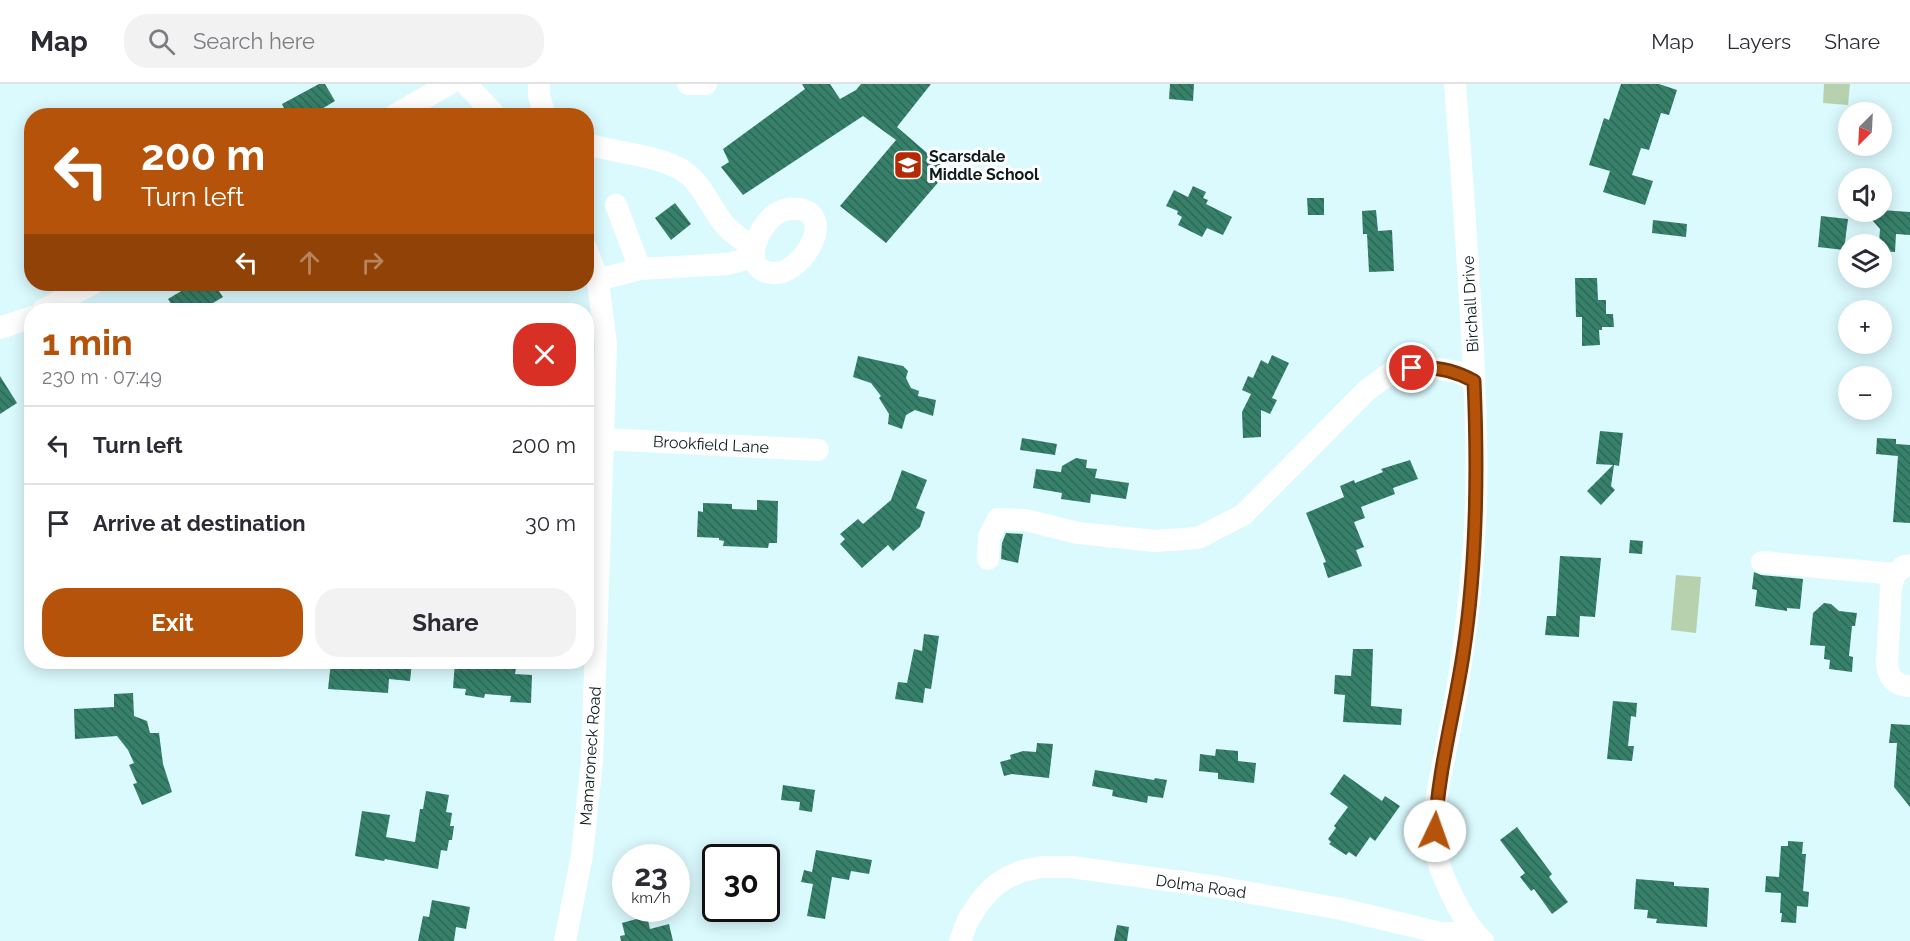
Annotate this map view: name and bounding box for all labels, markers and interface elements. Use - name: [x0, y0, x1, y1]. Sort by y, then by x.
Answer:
- search box: [124, 14, 544, 68]
- text: Map: [30, 25, 88, 58]
- icon: search: [145, 25, 178, 58]
- text: Search here: [193, 28, 315, 54]
- text: Map: [1651, 29, 1694, 54]
- text: Layers: [1727, 29, 1791, 54]
- text: Share: [1824, 29, 1880, 54]
- north arrow: [1838, 102, 1892, 156]
- map controls: [1838, 102, 1892, 420]
- text: 200 m: [141, 131, 265, 180]
- icon: left: [42, 132, 120, 210]
- place label: Scarsdale Middle School: [929, 147, 1040, 184]
- school or university icon: Scarsdale Middle School: [892, 149, 924, 181]
- button: sound: [1838, 168, 1892, 222]
- text: Turn left: [141, 181, 244, 212]
- button: layers: [1838, 234, 1892, 288]
- icon: left: [230, 246, 263, 279]
- icon: ahead: [293, 246, 326, 279]
- icon: right: [356, 246, 389, 279]
- street label: Birchall Drive: [1458, 255, 1483, 353]
- button: +: [1838, 300, 1892, 354]
- text: 1 min: [42, 321, 133, 363]
- button: close: [513, 323, 576, 386]
- pin: [1386, 342, 1437, 393]
- icon: arrive: [1395, 351, 1428, 384]
- text: 230 m · 07:49: [42, 365, 162, 389]
- button: −: [1838, 366, 1892, 420]
- icon: left: [42, 429, 75, 462]
- text: Turn left: [93, 432, 183, 458]
- text: 200 m: [512, 432, 576, 458]
- street label: Brookfield Lane: [652, 432, 769, 457]
- icon: arrive: [42, 507, 75, 540]
- text: Arrive at destination: [93, 510, 306, 536]
- text: 30 m: [525, 510, 576, 536]
- button: Exit: [42, 588, 303, 657]
- button: Share: [315, 588, 576, 657]
- street label: Mamaroneck Road: [576, 686, 605, 826]
- position arrow: [1403, 799, 1467, 863]
- speed limit sign: 30: [702, 844, 780, 922]
- text: 23: [634, 858, 668, 893]
- street label: Dolma Road: [1154, 871, 1247, 902]
- text: km/h: [631, 889, 671, 907]

